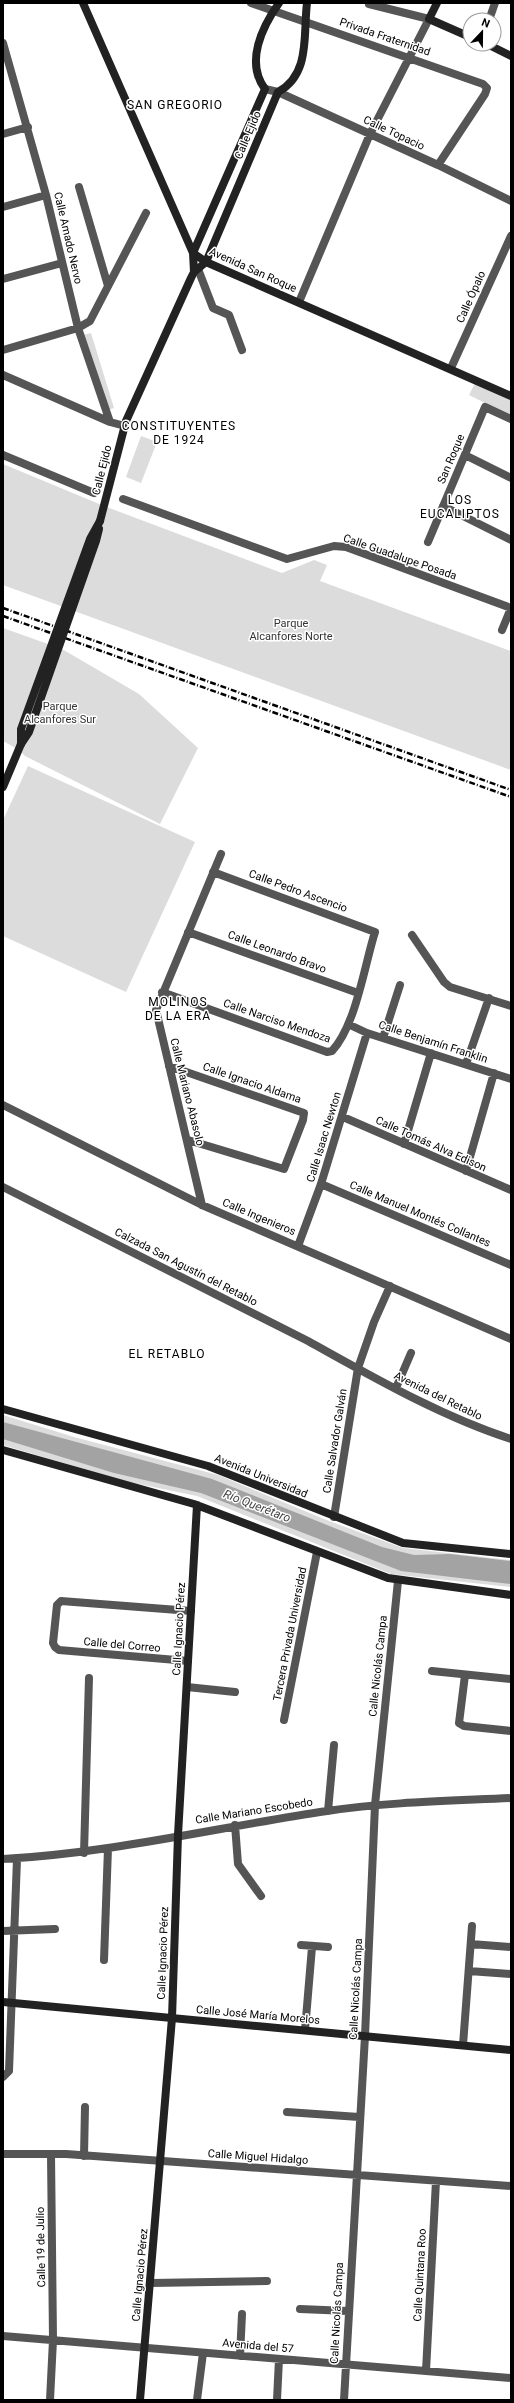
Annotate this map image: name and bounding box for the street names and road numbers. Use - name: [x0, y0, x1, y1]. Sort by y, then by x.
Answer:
- street label: Privada Fraternidad: [338, 15, 432, 59]
- street label: Calle Ejido: [232, 109, 264, 161]
- street label: Calle Topacio: [361, 113, 427, 153]
- street label: Calle Amado Nervo: [51, 191, 85, 285]
- street label: Avenida San Roque: [207, 245, 299, 295]
- street label: Calle Ópalo: [454, 269, 488, 325]
- street label: San Roque: [435, 432, 467, 486]
- street label: Calle Ejido: [90, 444, 114, 496]
- street label: Calle Guadalupe Posada: [342, 531, 459, 583]
- street label: Calle Pedro Ascencio: [247, 867, 349, 915]
- street label: Calle Leonardo Bravo: [226, 928, 328, 976]
- street label: Calle Narciso Mendoza: [221, 996, 333, 1046]
- street label: Calle Benjamín Franklin: [377, 1018, 489, 1066]
- street label: Calle Mariano Abasolo: [167, 1037, 207, 1147]
- street label: Calle Ignacio Aldama: [201, 1060, 303, 1106]
- street label: Calle Isaac Newton: [304, 1090, 344, 1184]
- street label: Calle Tomás Alva Edison: [374, 1114, 488, 1174]
- street label: Calle Manuel Montés Collantes: [348, 1178, 493, 1250]
- street label: Calle Ingenieros: [220, 1196, 298, 1238]
- street label: Calzada San Agustín del Retablo: [112, 1225, 260, 1309]
- street label: Avenida del Retablo: [392, 1369, 484, 1423]
- street label: Calle Salvador Galván: [320, 1388, 350, 1494]
- street label: Avenida Universidad: [213, 1451, 309, 1501]
- street label: Tercera Privada Universidad: [271, 1566, 309, 1702]
- street label: Calle Ignacio Pérez: [170, 1582, 188, 1676]
- street label: Calle Nicolás Campa: [366, 1615, 390, 1717]
- street label: Calle del Correo: [83, 1635, 161, 1655]
- street label: Calle Mariano Escobedo: [194, 1795, 314, 1827]
- street label: Calle Ignacio Pérez: [155, 1906, 171, 2000]
- street label: Calle Nicolás Campa: [347, 1938, 365, 2040]
- street label: Calle José María Morelos: [195, 2003, 321, 2027]
- street label: Calle Miguel Hidalgo: [207, 2147, 309, 2167]
- street label: Calle 19 de Julio: [34, 2207, 48, 2287]
- street label: Calle Ignacio Pérez: [129, 2227, 151, 2322]
- street label: Calle Quintana Roo: [411, 2228, 429, 2322]
- street label: Calle Nicolás Campa: [328, 2262, 346, 2364]
- street label: Avenida del 57: [222, 2336, 294, 2356]

